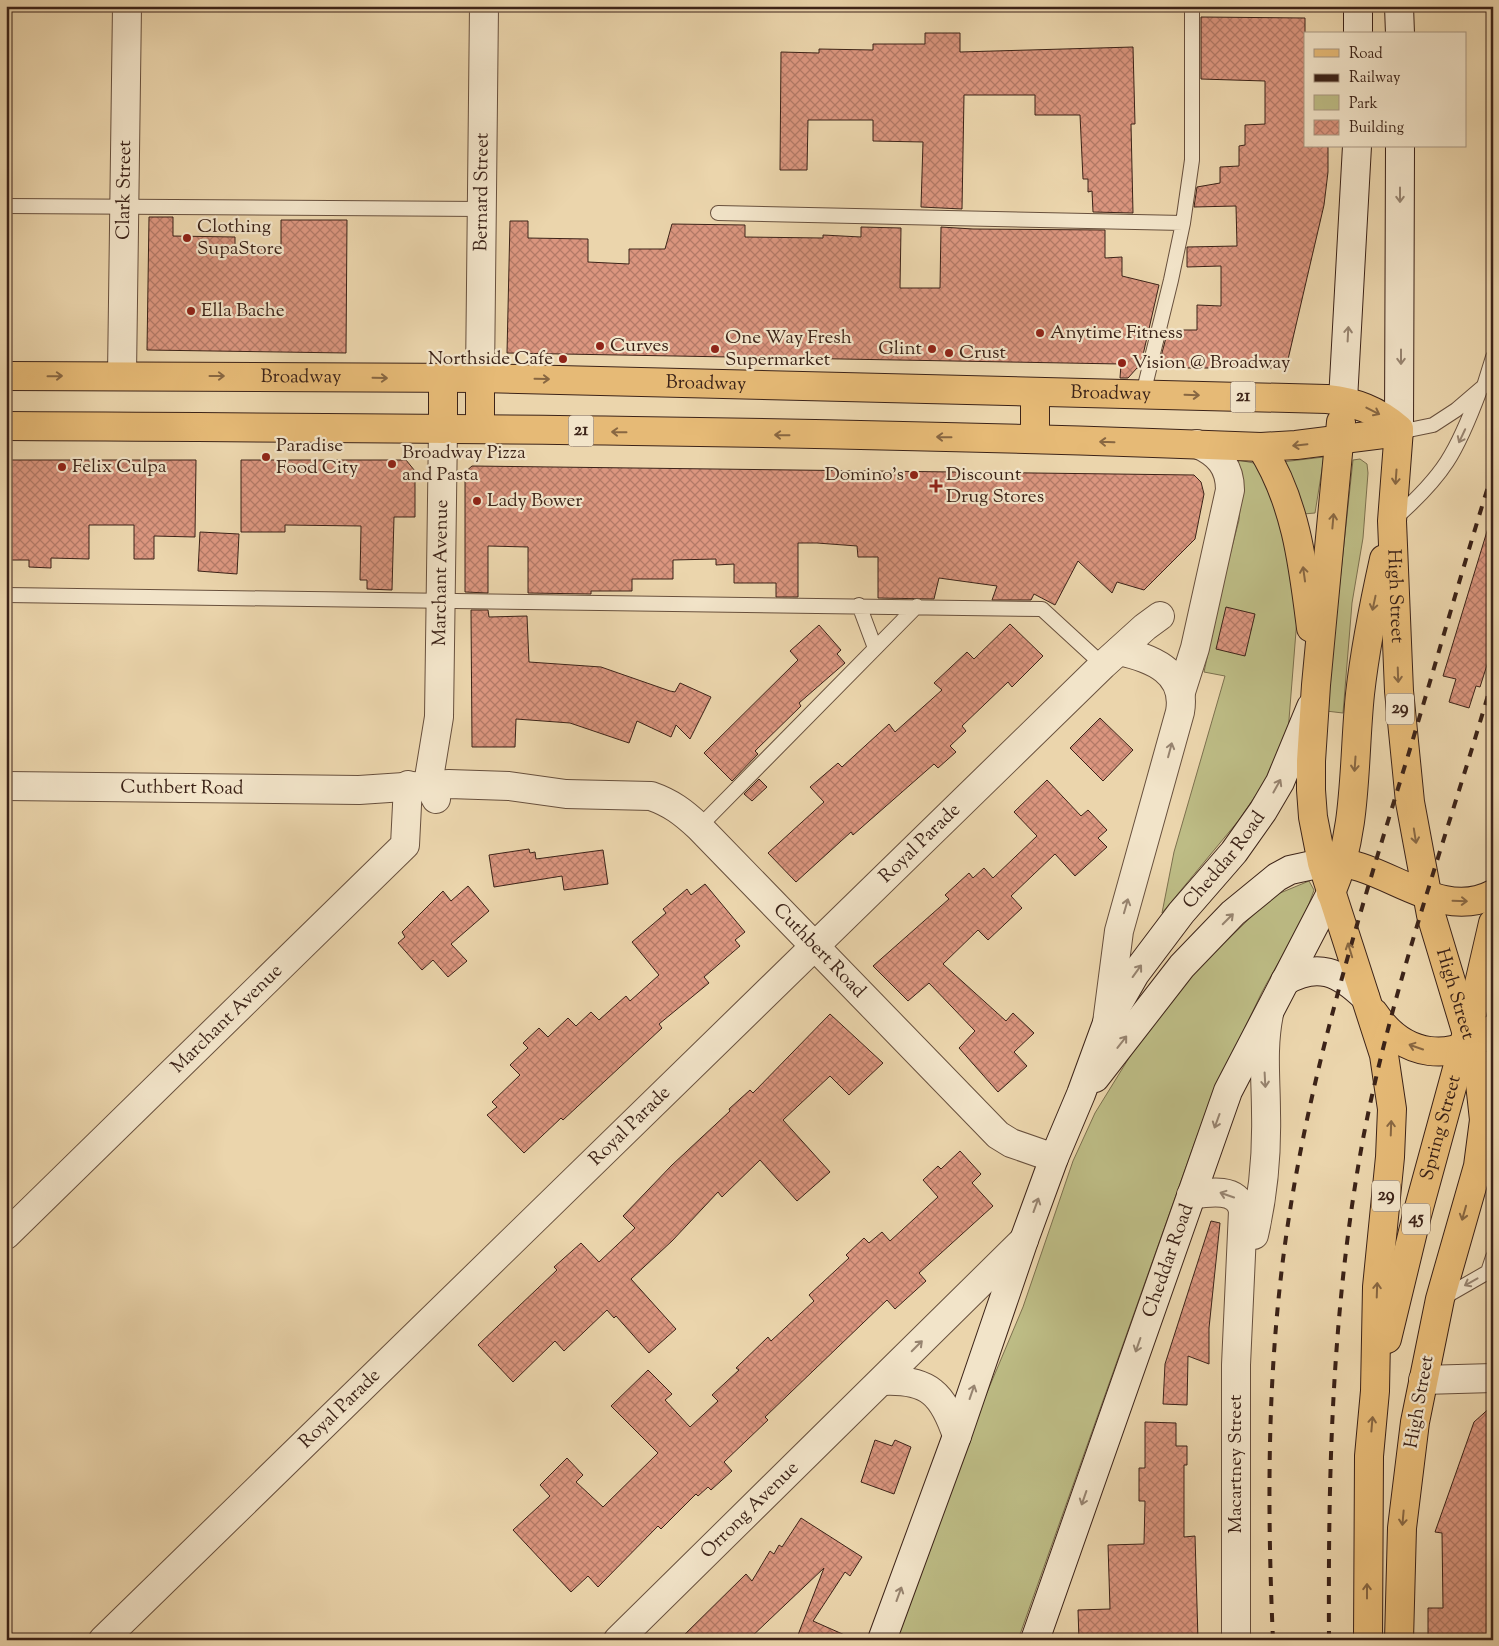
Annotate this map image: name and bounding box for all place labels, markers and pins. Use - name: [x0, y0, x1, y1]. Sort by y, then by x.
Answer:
- place label: Clothing SupaStore: [197, 214, 283, 263]
- marker: Clothing SupaStore: [181, 232, 193, 244]
- place label: Ella Bache: [201, 298, 285, 325]
- marker: Ella Bache: [185, 305, 197, 317]
- place label: Anytime Fitness: [1050, 320, 1183, 347]
- place label: One Way Fresh Supermarket: [725, 325, 852, 374]
- marker: Anytime Fitness: [1034, 327, 1046, 339]
- place label: Curves: [610, 333, 669, 360]
- place label: Glint: [878, 336, 922, 363]
- marker: Curves: [594, 340, 606, 352]
- place label: Crust: [959, 340, 1007, 367]
- marker: One Way Fresh Supermarket: [709, 343, 721, 355]
- marker: Glint: [926, 343, 938, 355]
- place label: Northside Cafe: [428, 346, 553, 373]
- marker: Crust: [943, 347, 955, 359]
- place label: Vision @ Broadway: [1132, 350, 1291, 377]
- marker: Northside Cafe: [557, 353, 569, 365]
- marker: Vision @ Broadway: [1116, 357, 1128, 369]
- place label: Paradise Food City: [276, 433, 359, 482]
- place label: Broadway Pizza and Pasta: [402, 440, 526, 489]
- marker: Paradise Food City: [260, 451, 272, 463]
- place label: Felix Culpa: [72, 454, 167, 481]
- marker: Broadway Pizza and Pasta: [386, 458, 398, 470]
- marker: Felix Culpa: [56, 461, 68, 473]
- place label: Domino's: [825, 462, 904, 489]
- place label: Discount Drug Stores: [946, 462, 1044, 511]
- marker: Domino's: [908, 469, 920, 481]
- marker: Discount Drug Stores: [930, 480, 942, 492]
- place label: Lady Bower: [487, 488, 582, 515]
- marker: Lady Bower: [471, 495, 483, 507]

